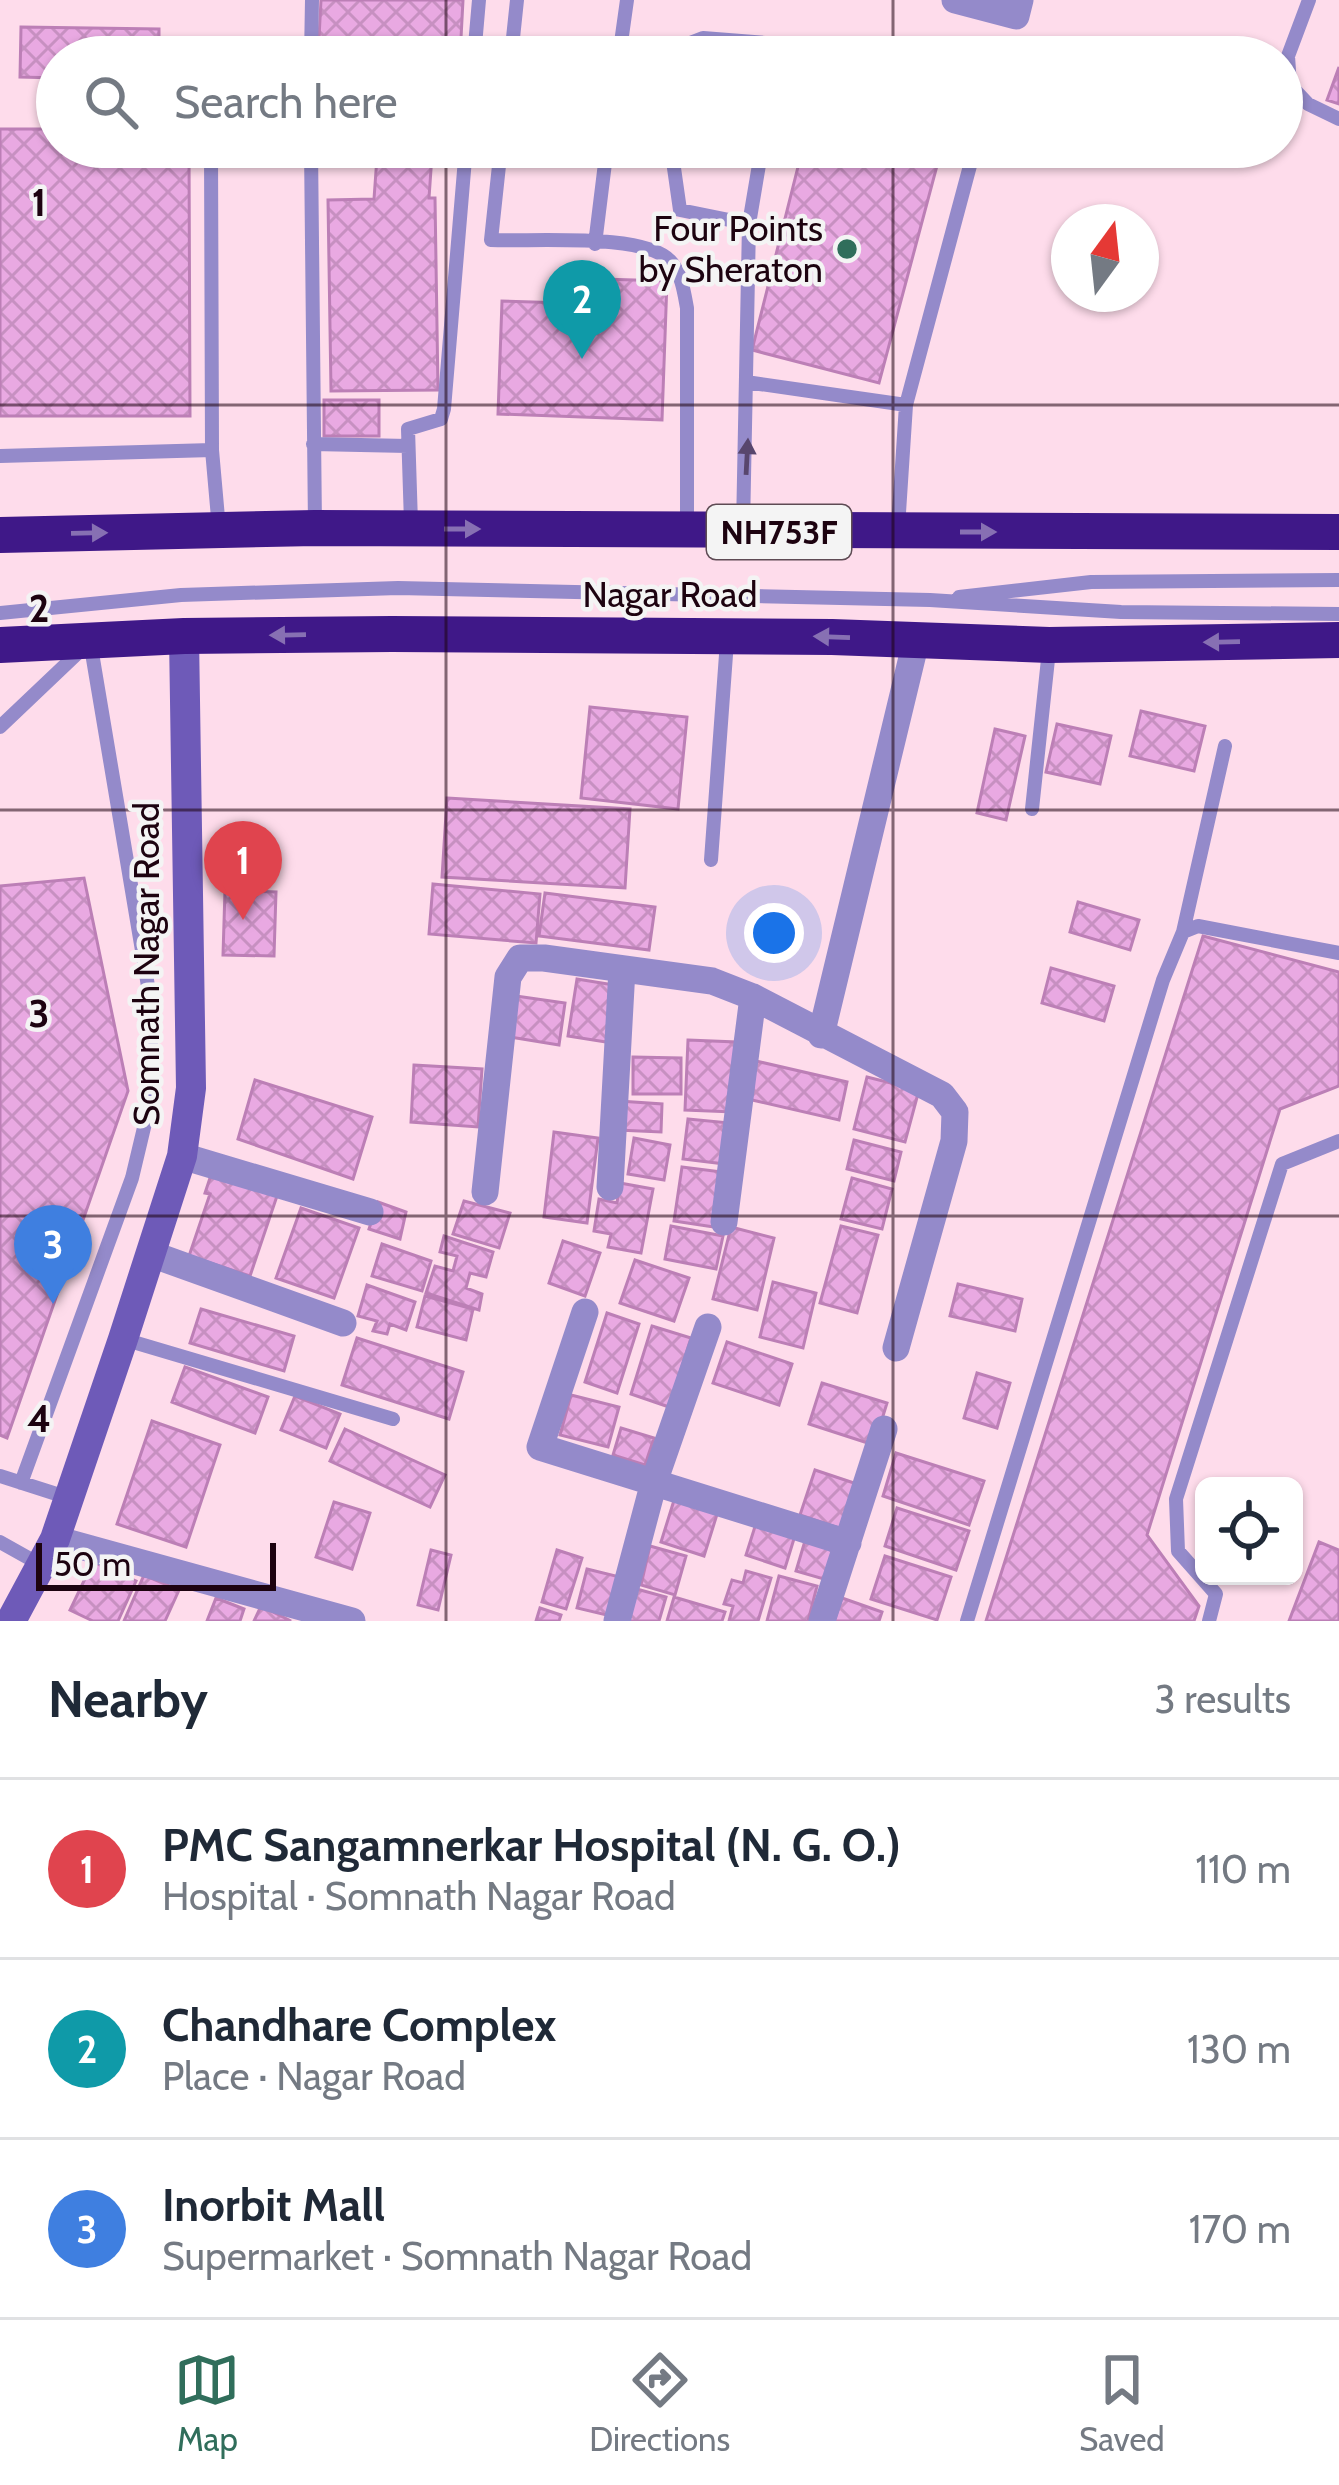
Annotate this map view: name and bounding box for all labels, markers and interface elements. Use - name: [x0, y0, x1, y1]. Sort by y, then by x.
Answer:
- search box: [36, 36, 1303, 168]
- icon: search: [78, 69, 144, 135]
- text: Search here: [174, 75, 398, 129]
- text: 1: [32, 178, 46, 226]
- north arrow: [1051, 204, 1159, 312]
- place label: Four Points by Sheraton: [638, 206, 823, 291]
- marker: Four Points by Sheraton: [834, 236, 860, 262]
- pin: 2: [543, 260, 621, 359]
- one-way arrow: [738, 437, 757, 475]
- road number: NH753F: [707, 505, 851, 559]
- one-way arrow: [444, 519, 482, 539]
- one-way arrow: [960, 522, 998, 542]
- one-way arrow: [71, 524, 109, 543]
- street label: Nagar Road: [582, 572, 758, 616]
- text: 2: [29, 584, 49, 632]
- one-way arrow: [268, 625, 306, 645]
- one-way arrow: [812, 628, 850, 647]
- one-way arrow: [1202, 632, 1240, 651]
- street label: Somnath Nagar Road: [124, 802, 168, 1126]
- pin: 1: [204, 821, 282, 920]
- your location: [744, 903, 804, 963]
- text: 3: [28, 989, 50, 1037]
- pin: 3: [14, 1205, 92, 1304]
- text: 4: [27, 1394, 51, 1442]
- map controls: [1195, 1477, 1303, 1585]
- button: locate: [1195, 1477, 1303, 1585]
- scale bar: [36, 1537, 276, 1590]
- text: 50 m: [54, 1544, 131, 1584]
- text: Nearby: [48, 1668, 208, 1730]
- text: 3 results: [1154, 1675, 1291, 1723]
- text: PMC Sangamnerkar Hospital (N. G. O.): [162, 1818, 901, 1872]
- text: 1: [80, 1845, 94, 1893]
- text: 110 m: [1195, 1845, 1291, 1893]
- text: Hospital · Somnath Nagar Road: [162, 1872, 676, 1920]
- text: Chandhare Complex: [162, 1998, 556, 2052]
- text: 2: [77, 2025, 97, 2073]
- text: 130 m: [1187, 2025, 1291, 2073]
- text: Place · Nagar Road: [162, 2052, 466, 2100]
- text: Inorbit Mall: [162, 2178, 385, 2232]
- text: 3: [76, 2205, 98, 2253]
- text: 170 m: [1189, 2205, 1291, 2253]
- text: Supermarket · Somnath Nagar Road: [162, 2232, 752, 2280]
- tab: Map: [174, 2347, 240, 2459]
- tab: Directions: [589, 2347, 730, 2459]
- tab: Saved: [1079, 2347, 1165, 2459]

